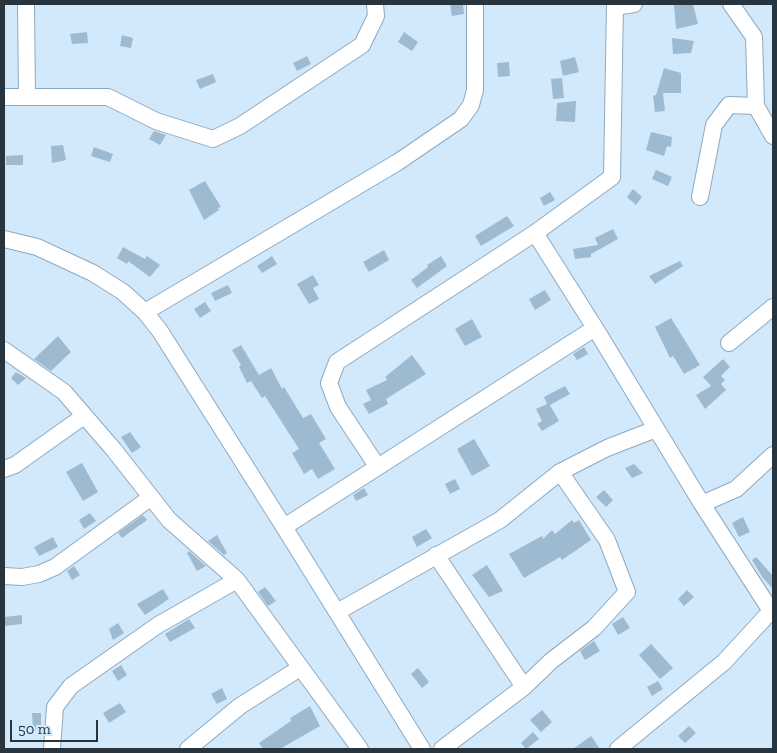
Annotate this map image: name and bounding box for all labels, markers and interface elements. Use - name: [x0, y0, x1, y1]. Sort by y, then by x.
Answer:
- scale bar: [12, 710, 100, 742]
- text: 50 m: [18, 720, 51, 738]

